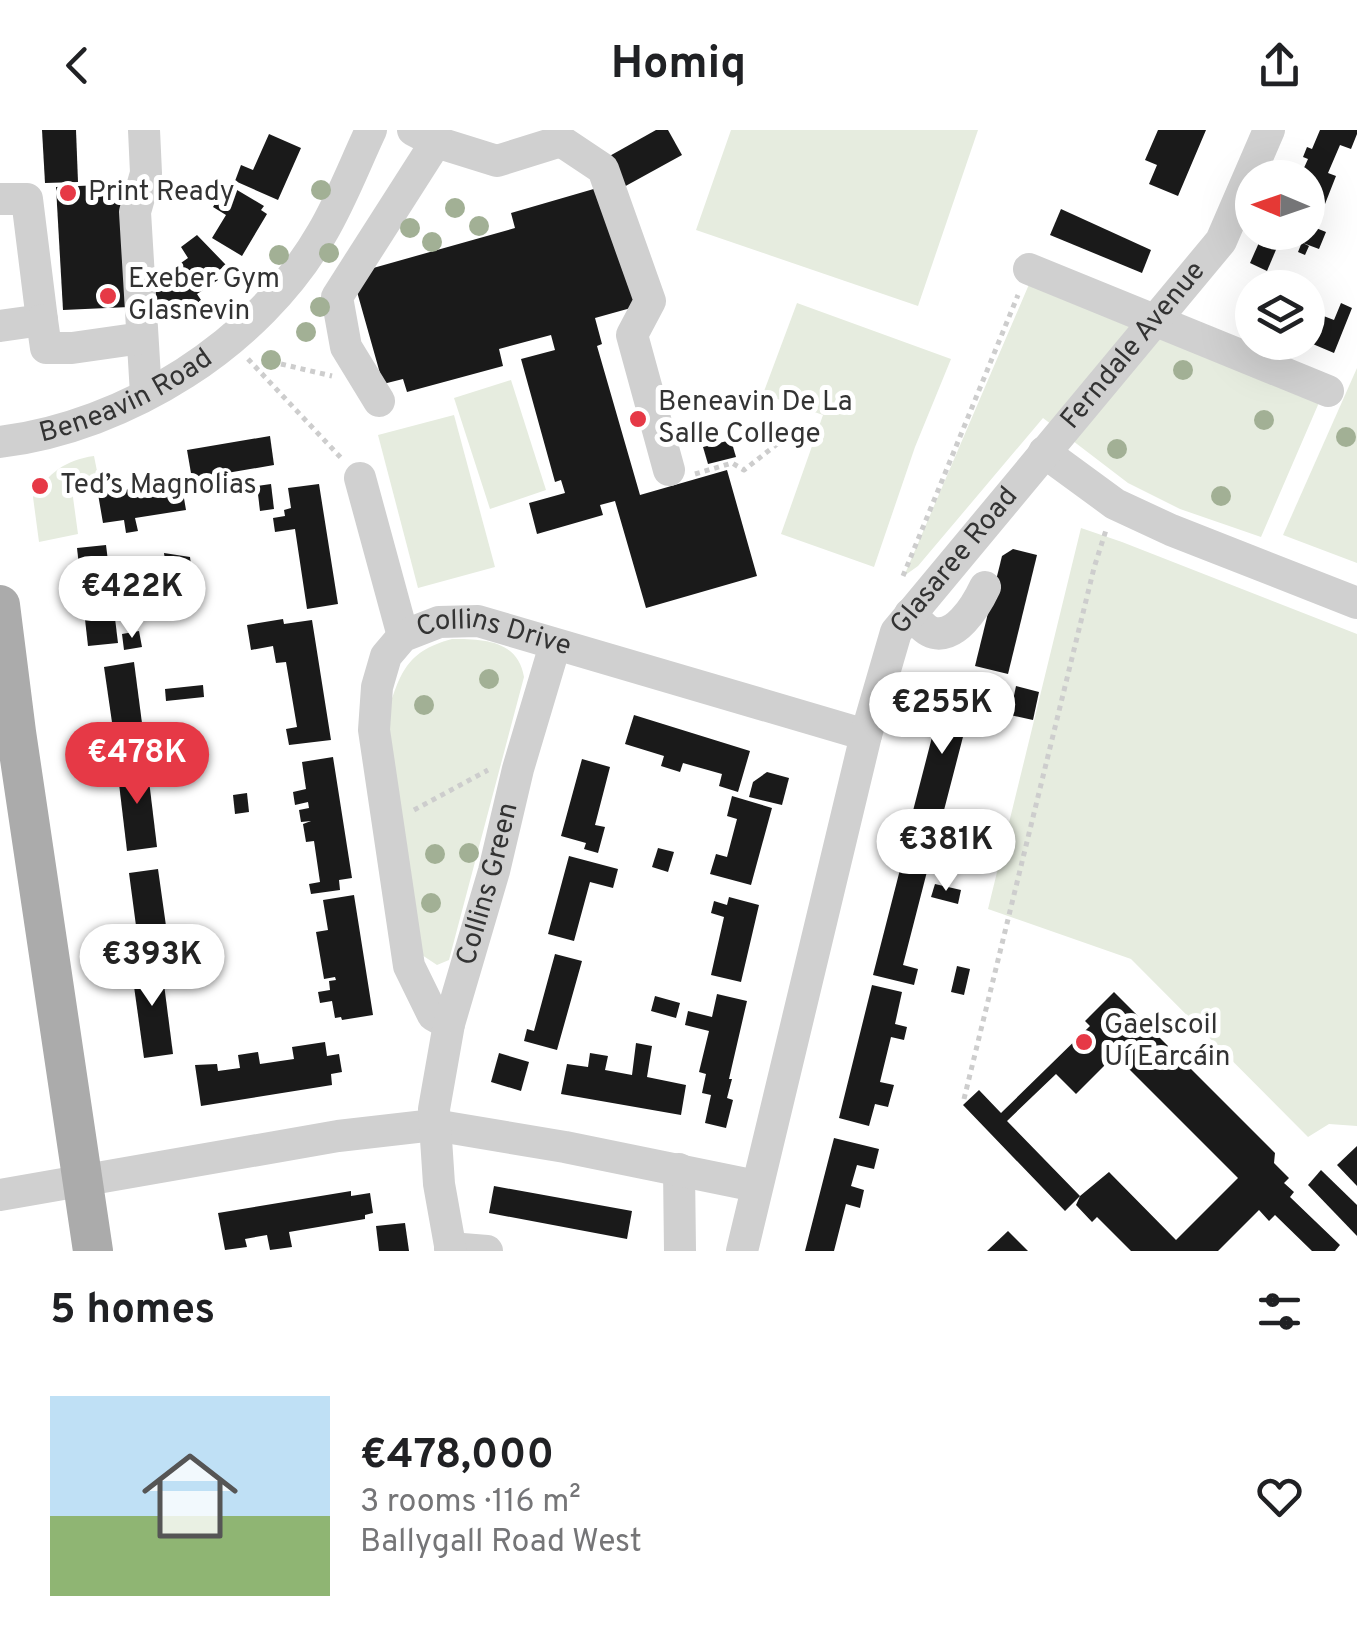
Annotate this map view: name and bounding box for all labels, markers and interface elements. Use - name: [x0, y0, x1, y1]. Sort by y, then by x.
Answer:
- text: Homiq: [611, 37, 746, 94]
- icon: back: [50, 38, 105, 93]
- icon: share: [1252, 38, 1307, 93]
- north arrow: [1235, 160, 1325, 250]
- map controls: [1235, 160, 1325, 360]
- place label: Print Ready: [88, 175, 235, 211]
- marker: Print Ready: [57, 182, 79, 204]
- street label: Ferndale Avenue: [1054, 254, 1214, 437]
- place label: Exeber Gym Glasnevin: [128, 262, 280, 330]
- button: layers: [1235, 270, 1325, 360]
- marker: Exeber Gym Glasnevin: [97, 285, 119, 307]
- street label: Beneavin Road: [36, 341, 220, 452]
- place label: Beneavin De La Salle College: [658, 385, 852, 453]
- marker: Beneavin De La Salle College: [627, 408, 649, 430]
- place label: Ted’s Magnolias: [60, 468, 257, 504]
- marker: Ted’s Magnolias: [29, 475, 51, 497]
- street label: Glasaree Road: [883, 480, 1027, 643]
- pin: €422K: [62, 556, 202, 641]
- text: €422K: [81, 568, 183, 608]
- street label: Collins Drive: [411, 602, 575, 665]
- pin: €255K: [872, 672, 1012, 757]
- text: €255K: [891, 684, 993, 724]
- pin: €478K: [67, 722, 207, 807]
- text: €478K: [87, 734, 187, 774]
- street label: Collins Green: [449, 799, 527, 970]
- pin: €381K: [876, 809, 1016, 894]
- text: €381K: [899, 821, 993, 861]
- pin: €393K: [82, 924, 222, 1009]
- text: €393K: [102, 936, 202, 976]
- place label: Gaelscoil Uí Earcáin: [1104, 1008, 1231, 1076]
- marker: Gaelscoil Uí Earcáin: [1073, 1031, 1095, 1053]
- icon: filters: [1252, 1284, 1307, 1339]
- text: 5 homes: [50, 1285, 215, 1338]
- text: €478,000: [360, 1430, 554, 1483]
- icon: home: [130, 1436, 250, 1556]
- icon: heart: [1252, 1469, 1307, 1524]
- text: 3 rooms · 116 m²: [360, 1483, 581, 1523]
- text: Ballygall Road West: [360, 1523, 642, 1563]

